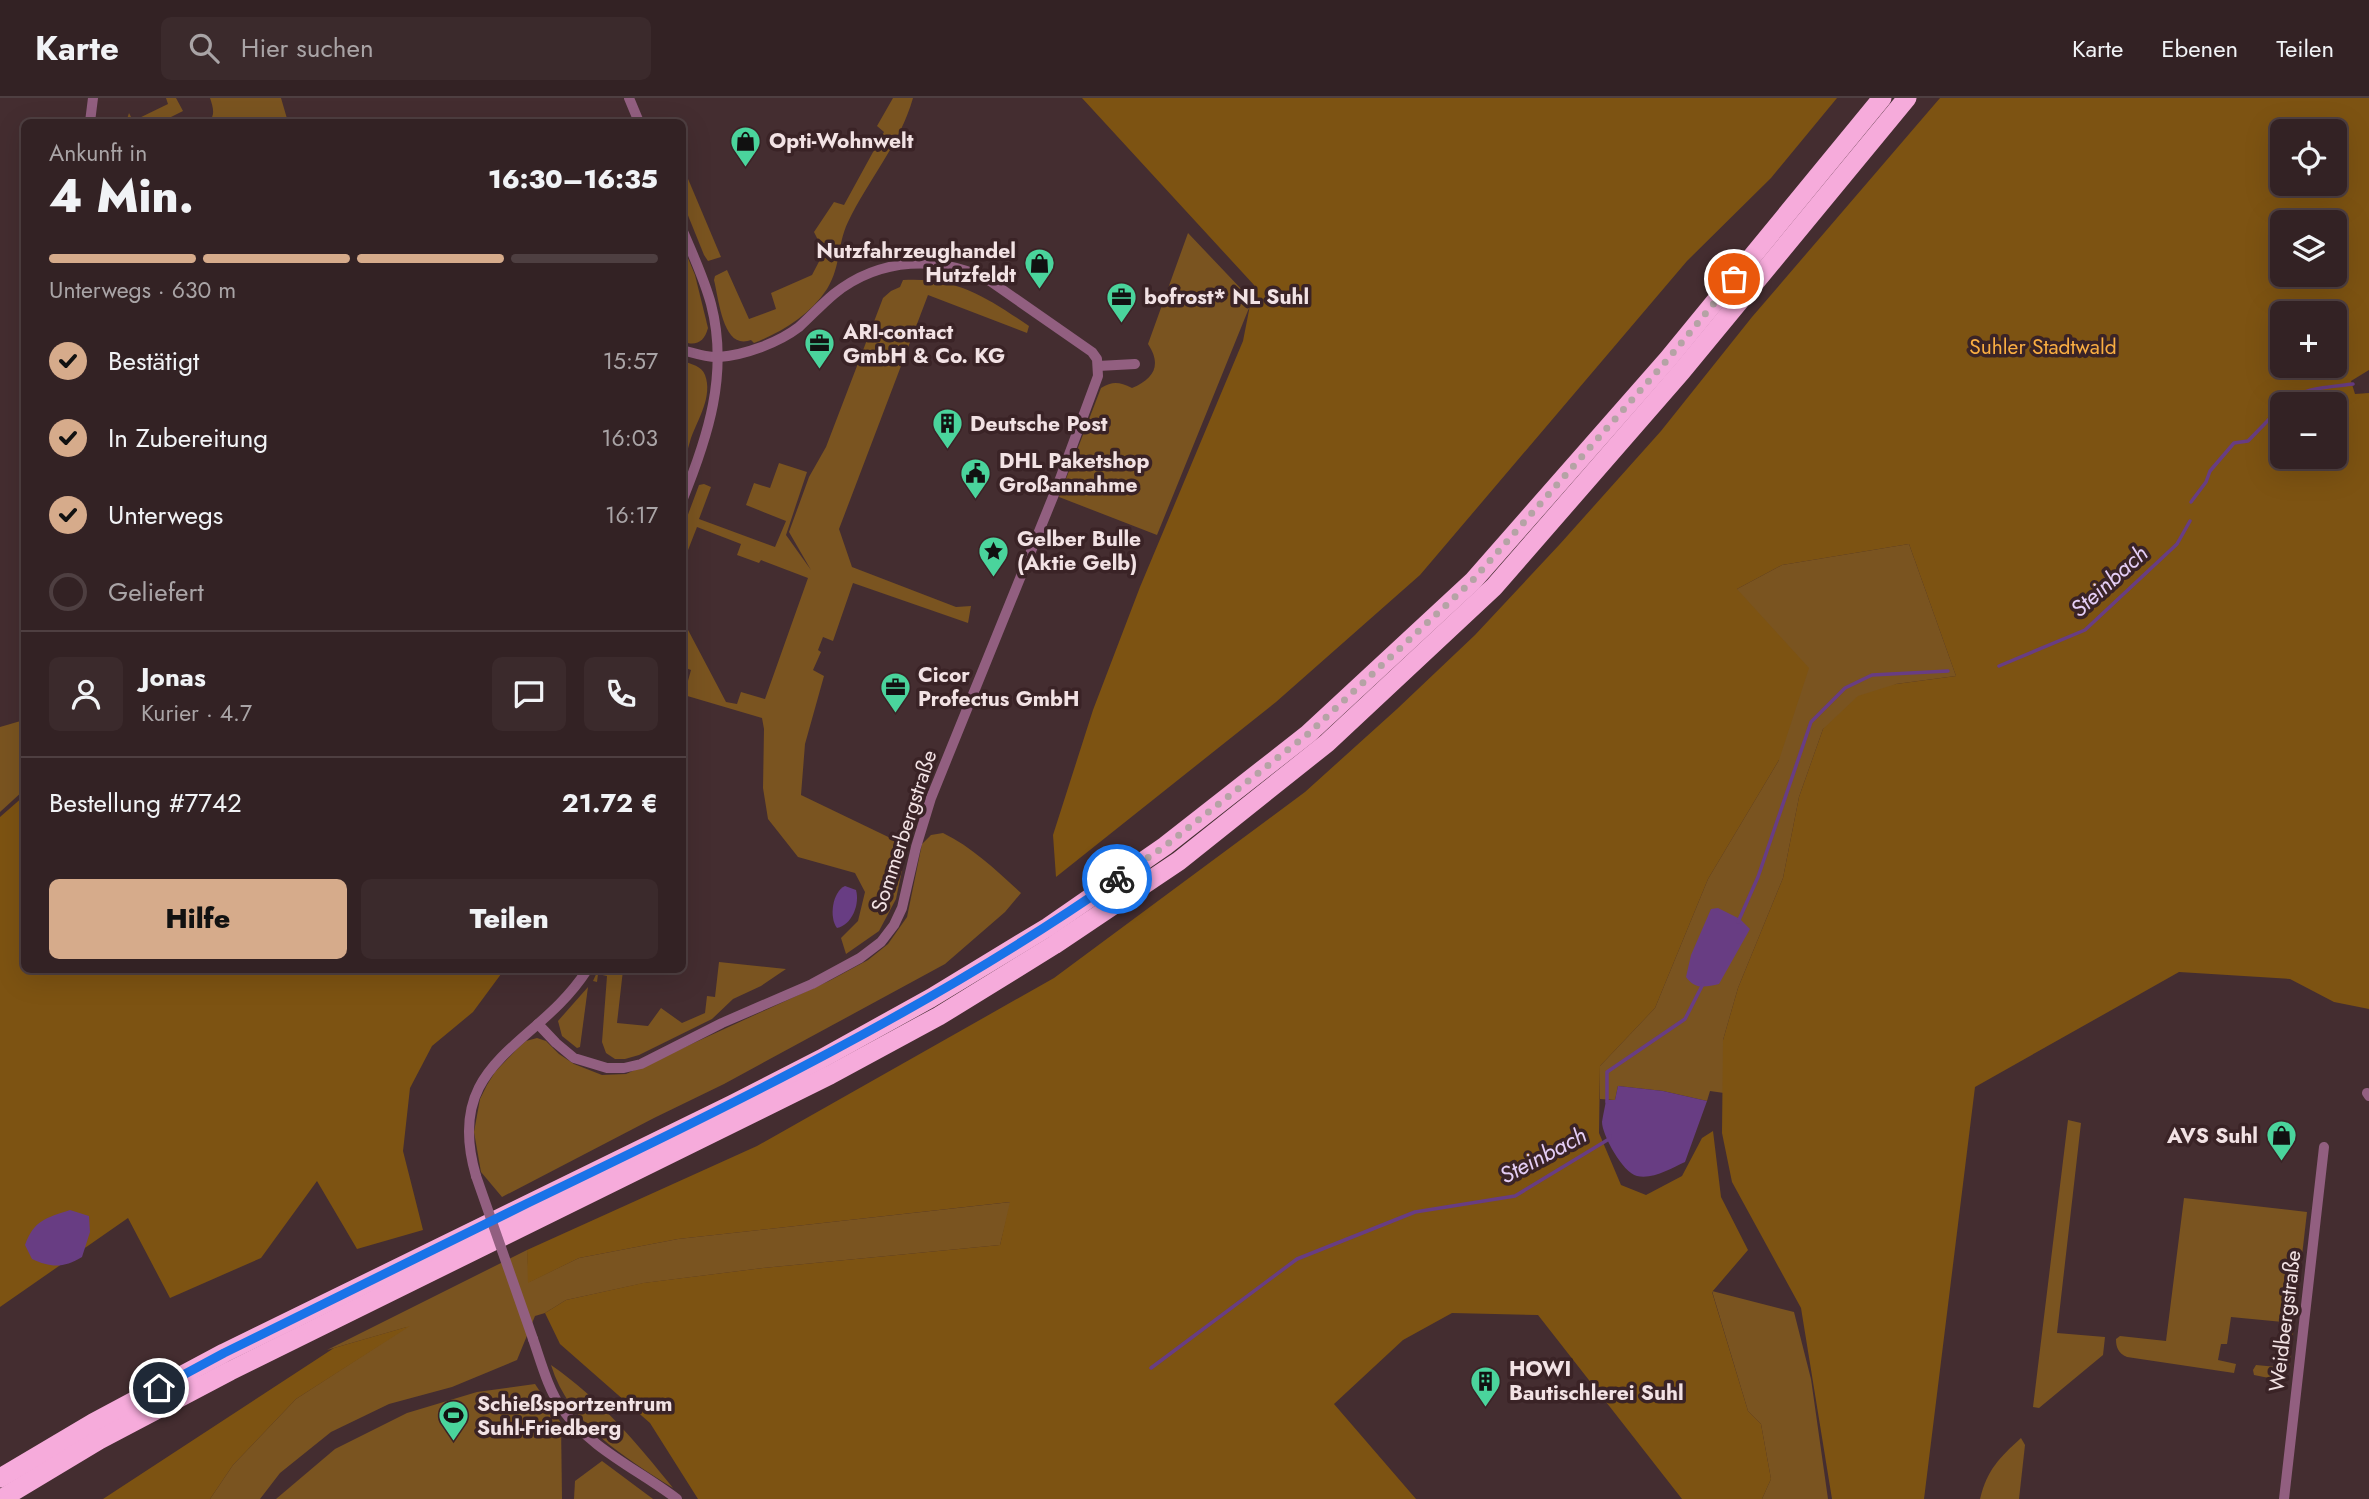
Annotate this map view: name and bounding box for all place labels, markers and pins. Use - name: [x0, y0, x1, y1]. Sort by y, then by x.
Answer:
- shop icon: Opti-Wohnwelt: [729, 124, 763, 168]
- place label: Opti-Wohnwelt: [769, 126, 914, 156]
- place label: Nutzfahrzeughandel Hutzfeldt: [816, 236, 1016, 290]
- shop icon: Nutzfahrzeughandel Hutzfeldt: [1022, 246, 1056, 290]
- pin: [1704, 249, 1764, 309]
- office icon: bofrost* NL Suhl: [1104, 280, 1138, 324]
- place label: bofrost* NL Suhl: [1144, 282, 1309, 312]
- place label: ARI-contact GmbH & Co. KG: [842, 317, 1005, 371]
- office icon: ARI-contact GmbH & Co. KG: [803, 327, 837, 371]
- building icon: Deutsche Post: [930, 407, 964, 451]
- place label: Deutsche Post: [970, 409, 1108, 439]
- place label: DHL Paketshop Großannahme: [999, 446, 1149, 500]
- public building icon: DHL Paketshop Großannahme: [959, 456, 993, 500]
- place label: Gelber Bulle (Aktie Gelb): [1017, 524, 1141, 578]
- place icon: Gelber Bulle (Aktie Gelb): [977, 534, 1011, 578]
- place label: Cicor Profectus GmbH: [918, 660, 1079, 714]
- office icon: Cicor Profectus GmbH: [878, 670, 912, 714]
- shop icon: AVS Suhl: [2264, 1119, 2298, 1163]
- place label: AVS Suhl: [2166, 1121, 2258, 1151]
- place label: HOWI Bautischlerei Suhl: [1509, 1354, 1684, 1408]
- pin: [129, 1358, 189, 1418]
- building icon: HOWI Bautischlerei Suhl: [1469, 1364, 1503, 1408]
- place label: Schießsportzentrum Suhl-Friedberg: [477, 1389, 673, 1443]
- sports icon: Schießsportzentrum Suhl-Friedberg: [437, 1399, 471, 1443]

